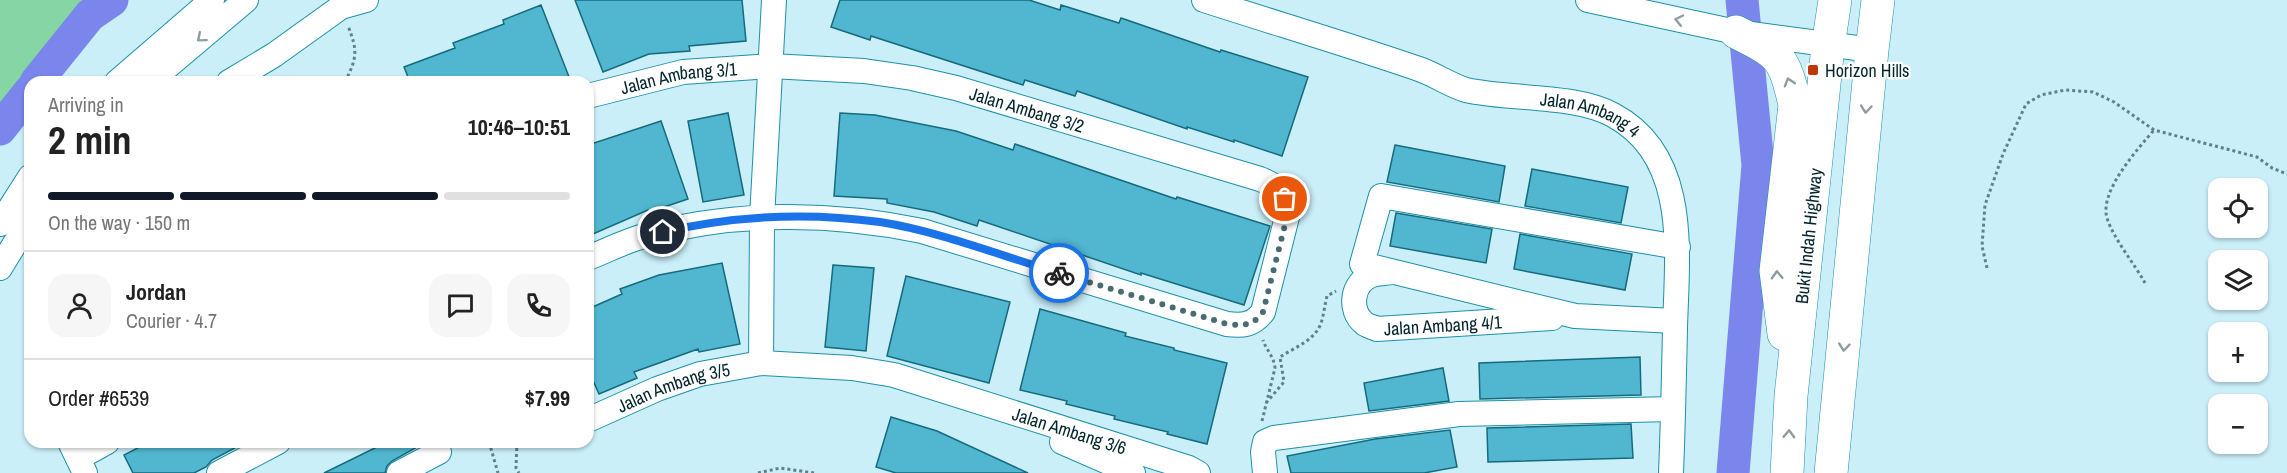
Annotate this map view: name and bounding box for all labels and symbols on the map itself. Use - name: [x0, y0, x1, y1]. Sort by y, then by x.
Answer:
- one-way arrow: [1674, 14, 1684, 27]
- one-way arrow: [197, 31, 208, 42]
- street label: Jalan Ambang 3/1: [618, 56, 739, 100]
- place label: Horizon Hills: [1825, 58, 1909, 83]
- marker: Horizon Hills: [1806, 63, 1820, 77]
- one-way arrow: [1784, 77, 1796, 88]
- street label: Jalan Ambang 3/2: [967, 80, 1087, 138]
- street label: Jalan Ambang 4: [1539, 86, 1646, 142]
- one-way arrow: [1860, 104, 1873, 113]
- street label: Bukit Indah Highway: [1788, 166, 1828, 305]
- pin: [1259, 173, 1310, 224]
- pin: [637, 206, 688, 257]
- courier: [1029, 243, 1089, 303]
- one-way arrow: [1771, 270, 1784, 279]
- street label: Jalan Ambang 4/1: [1383, 309, 1503, 341]
- one-way arrow: [1838, 343, 1851, 352]
- street label: Jalan Ambang 3/5: [613, 356, 732, 418]
- street label: Jalan Ambang 3/6: [1009, 401, 1130, 460]
- one-way arrow: [1783, 430, 1795, 439]

